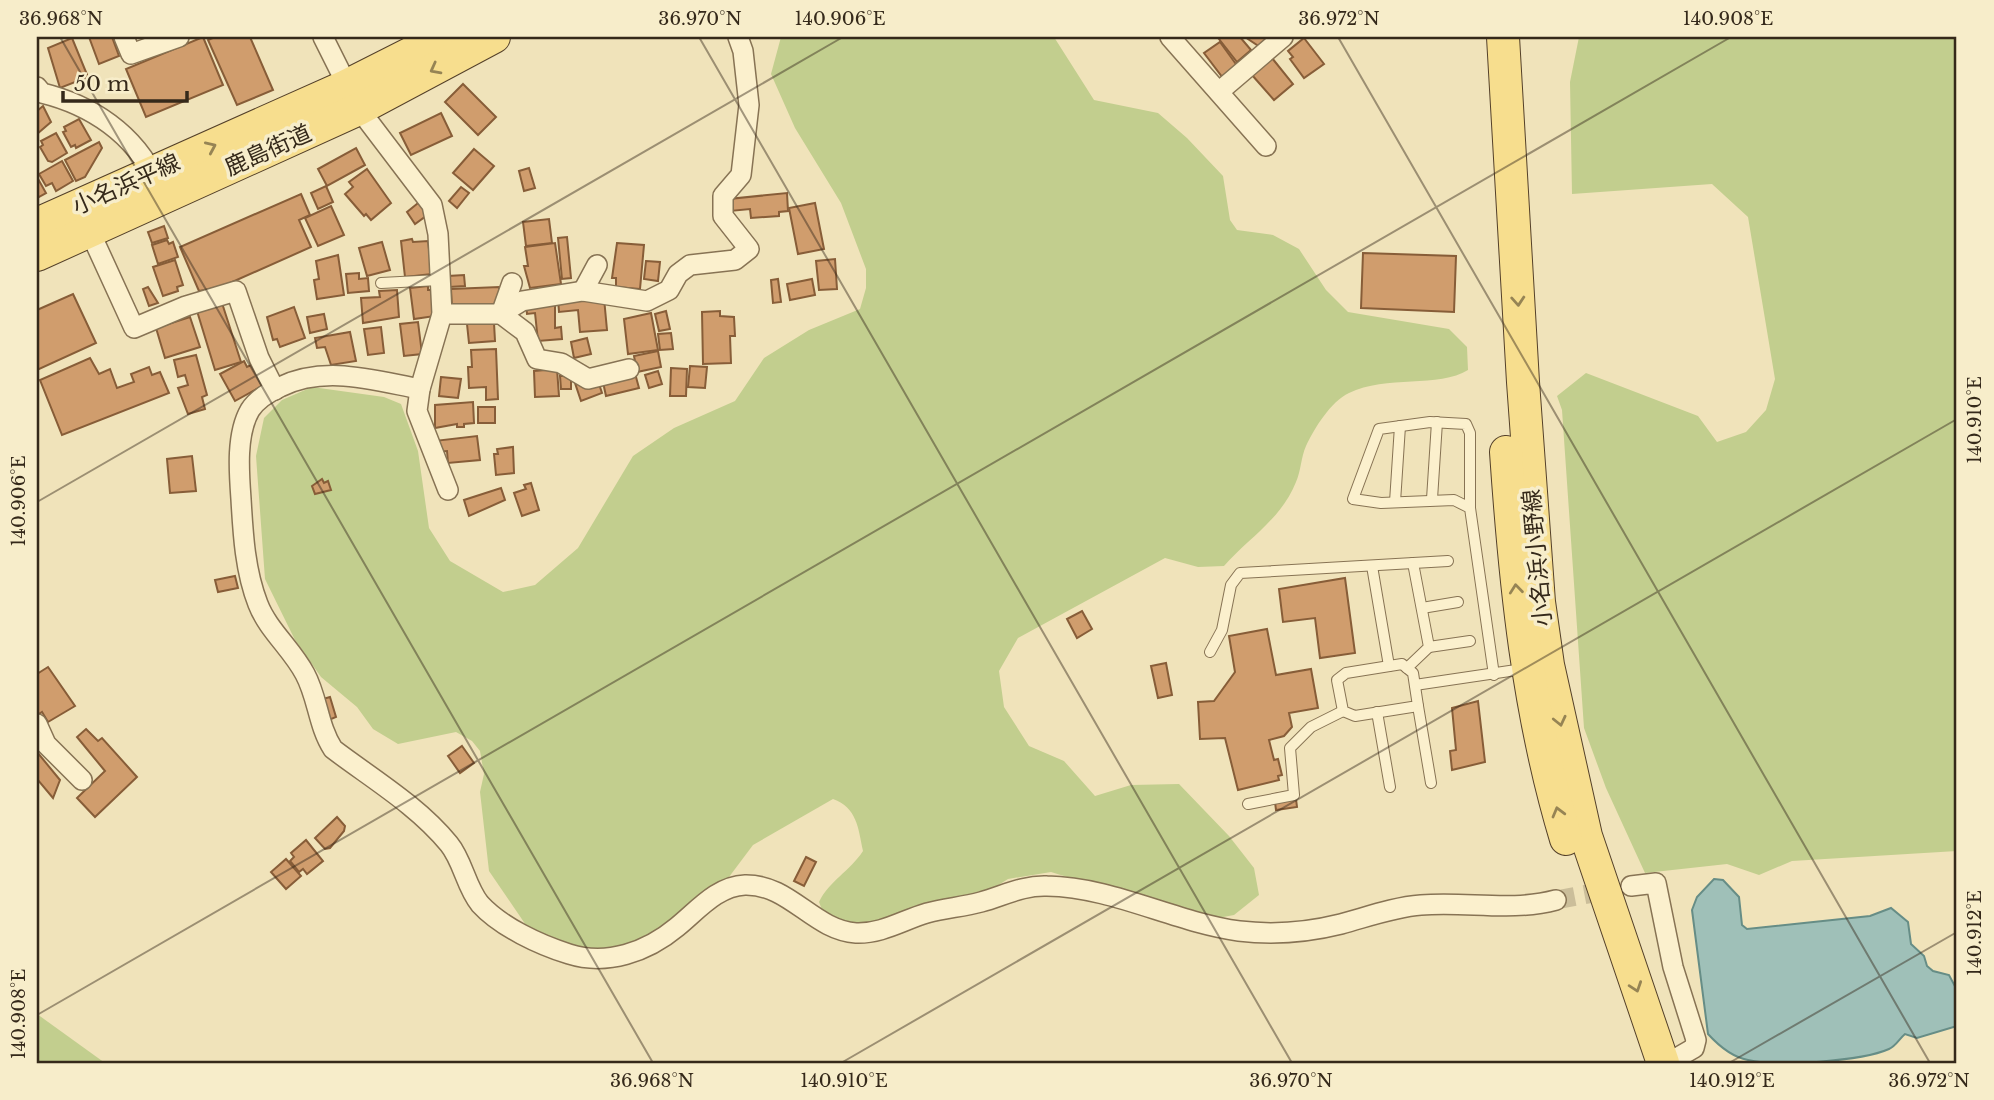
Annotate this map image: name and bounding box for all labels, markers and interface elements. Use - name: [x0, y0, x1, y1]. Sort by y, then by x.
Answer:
- text: 36.968°N: [19, 8, 103, 30]
- text: 36.970°N: [658, 8, 742, 30]
- text: 140.906°E: [794, 8, 886, 30]
- text: 36.972°N: [1298, 8, 1380, 30]
- text: 140.908°E: [1683, 8, 1773, 30]
- scale bar: [63, 60, 187, 104]
- one-way arrow: [429, 61, 442, 75]
- text: 50 m: [74, 71, 130, 97]
- street label: 鹿島街道: [220, 119, 316, 181]
- one-way arrow: [204, 141, 216, 155]
- street label: 小名浜平線: [68, 148, 184, 220]
- one-way arrow: [1510, 295, 1525, 306]
- text: 140.910°E: [1964, 376, 1986, 464]
- text: 140.906°E: [8, 455, 30, 547]
- street label: 小名浜小野線: [1517, 488, 1557, 628]
- one-way arrow: [1509, 583, 1524, 594]
- one-way arrow: [1552, 715, 1566, 727]
- one-way arrow: [1552, 806, 1566, 818]
- text: 140.912°E: [1964, 890, 1986, 976]
- text: 140.908°E: [8, 969, 30, 1059]
- one-way arrow: [1628, 980, 1642, 993]
- text: 36.968°N: [610, 1070, 694, 1092]
- text: 140.910°E: [800, 1070, 888, 1092]
- text: 36.970°N: [1249, 1070, 1333, 1092]
- text: 140.912°E: [1689, 1070, 1775, 1092]
- text: 36.972°N: [1888, 1070, 1970, 1092]

